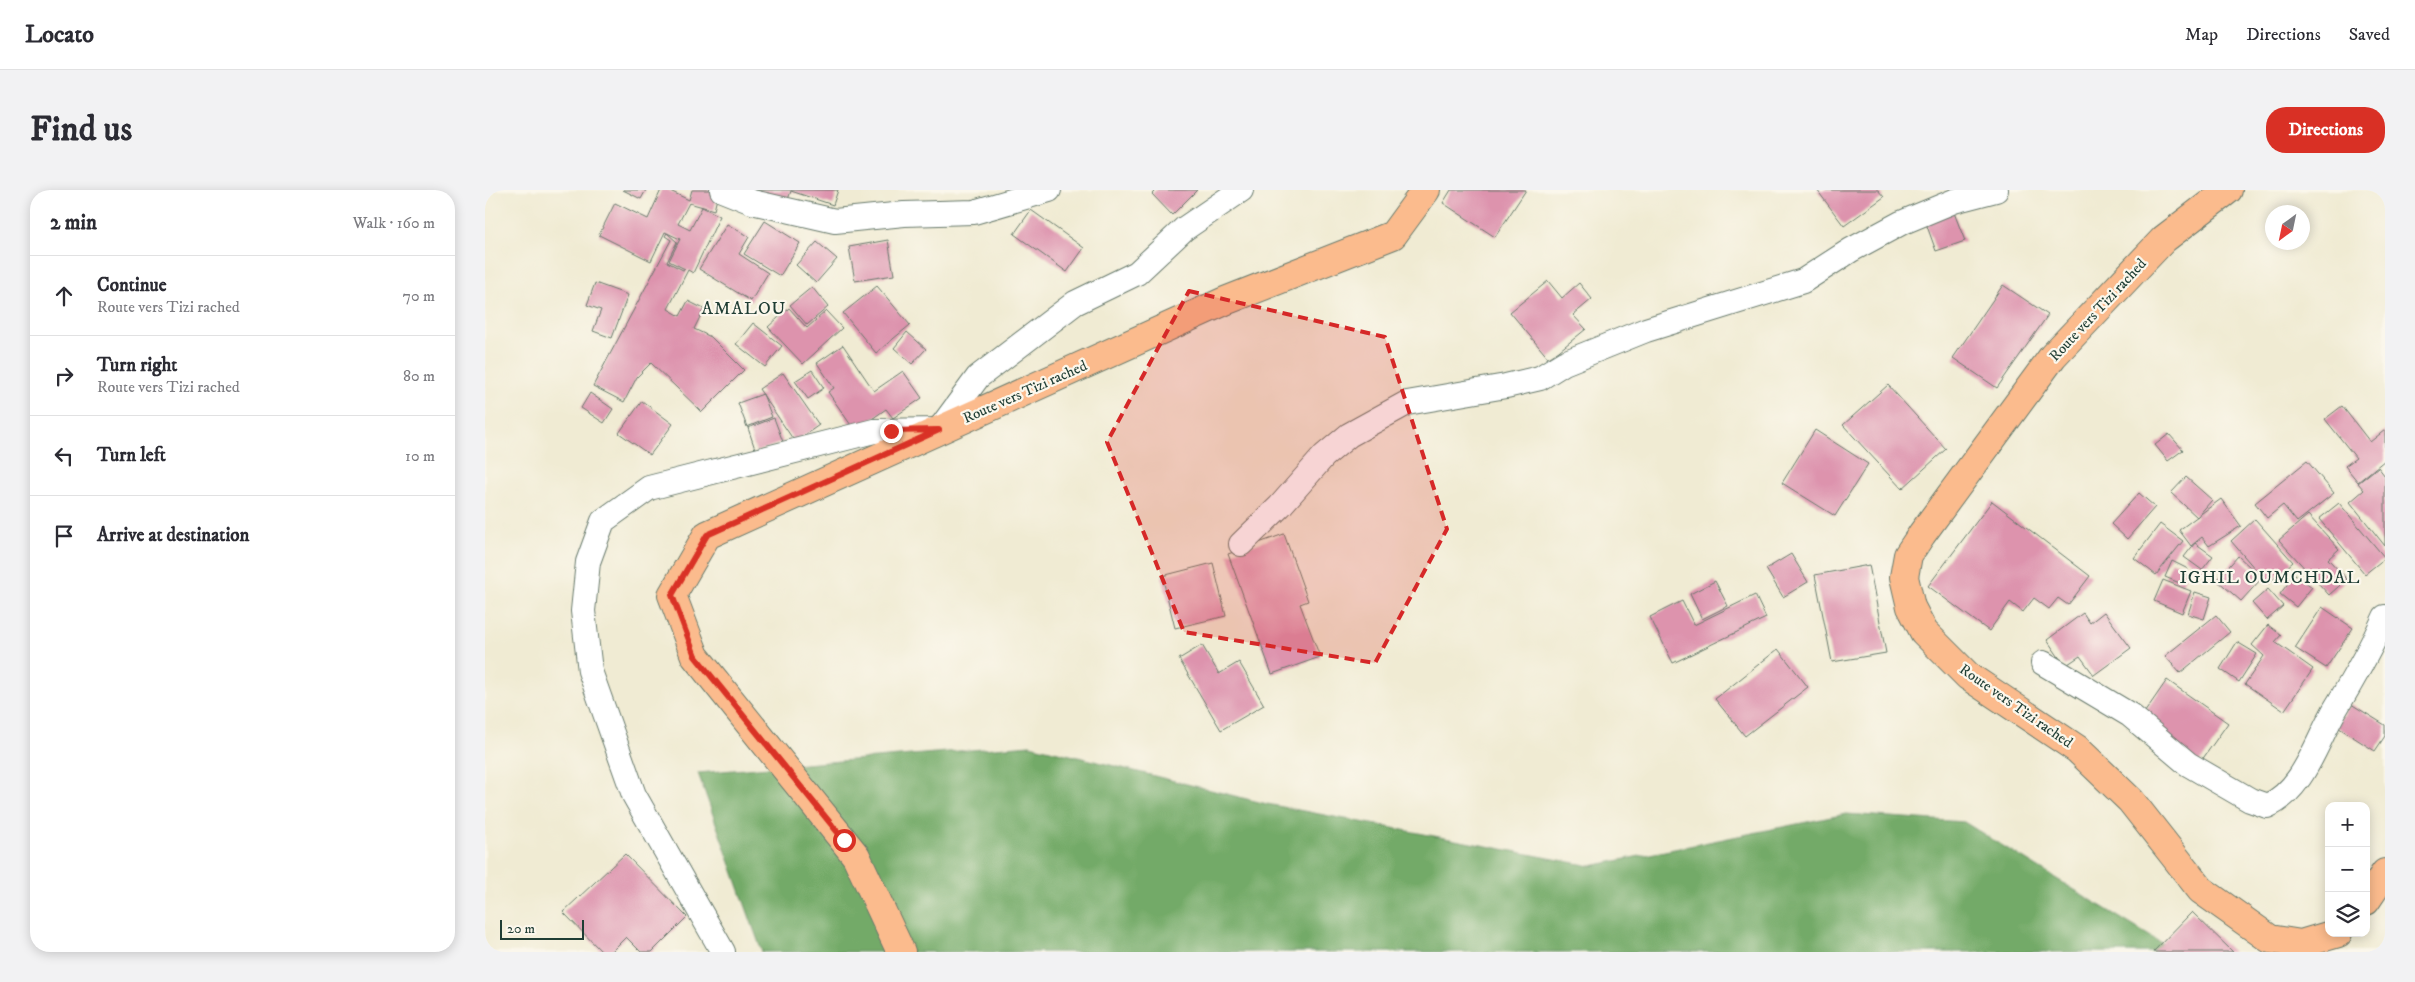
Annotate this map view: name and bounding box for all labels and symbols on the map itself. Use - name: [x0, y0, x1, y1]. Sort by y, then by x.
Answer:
- north arrow: [2265, 205, 2310, 250]
- street label: Route vers Tizi rached: [2045, 254, 2151, 365]
- district label: AMALOU: [702, 298, 786, 320]
- street label: Route vers Tizi rached: [960, 356, 1091, 428]
- route end: [880, 420, 903, 443]
- district label: IGHIL OUMCHDAL: [2180, 567, 2360, 589]
- street label: Route vers Tizi rached: [1956, 660, 2077, 752]
- route start: [833, 829, 856, 852]
- scale bar: [500, 917, 584, 940]

